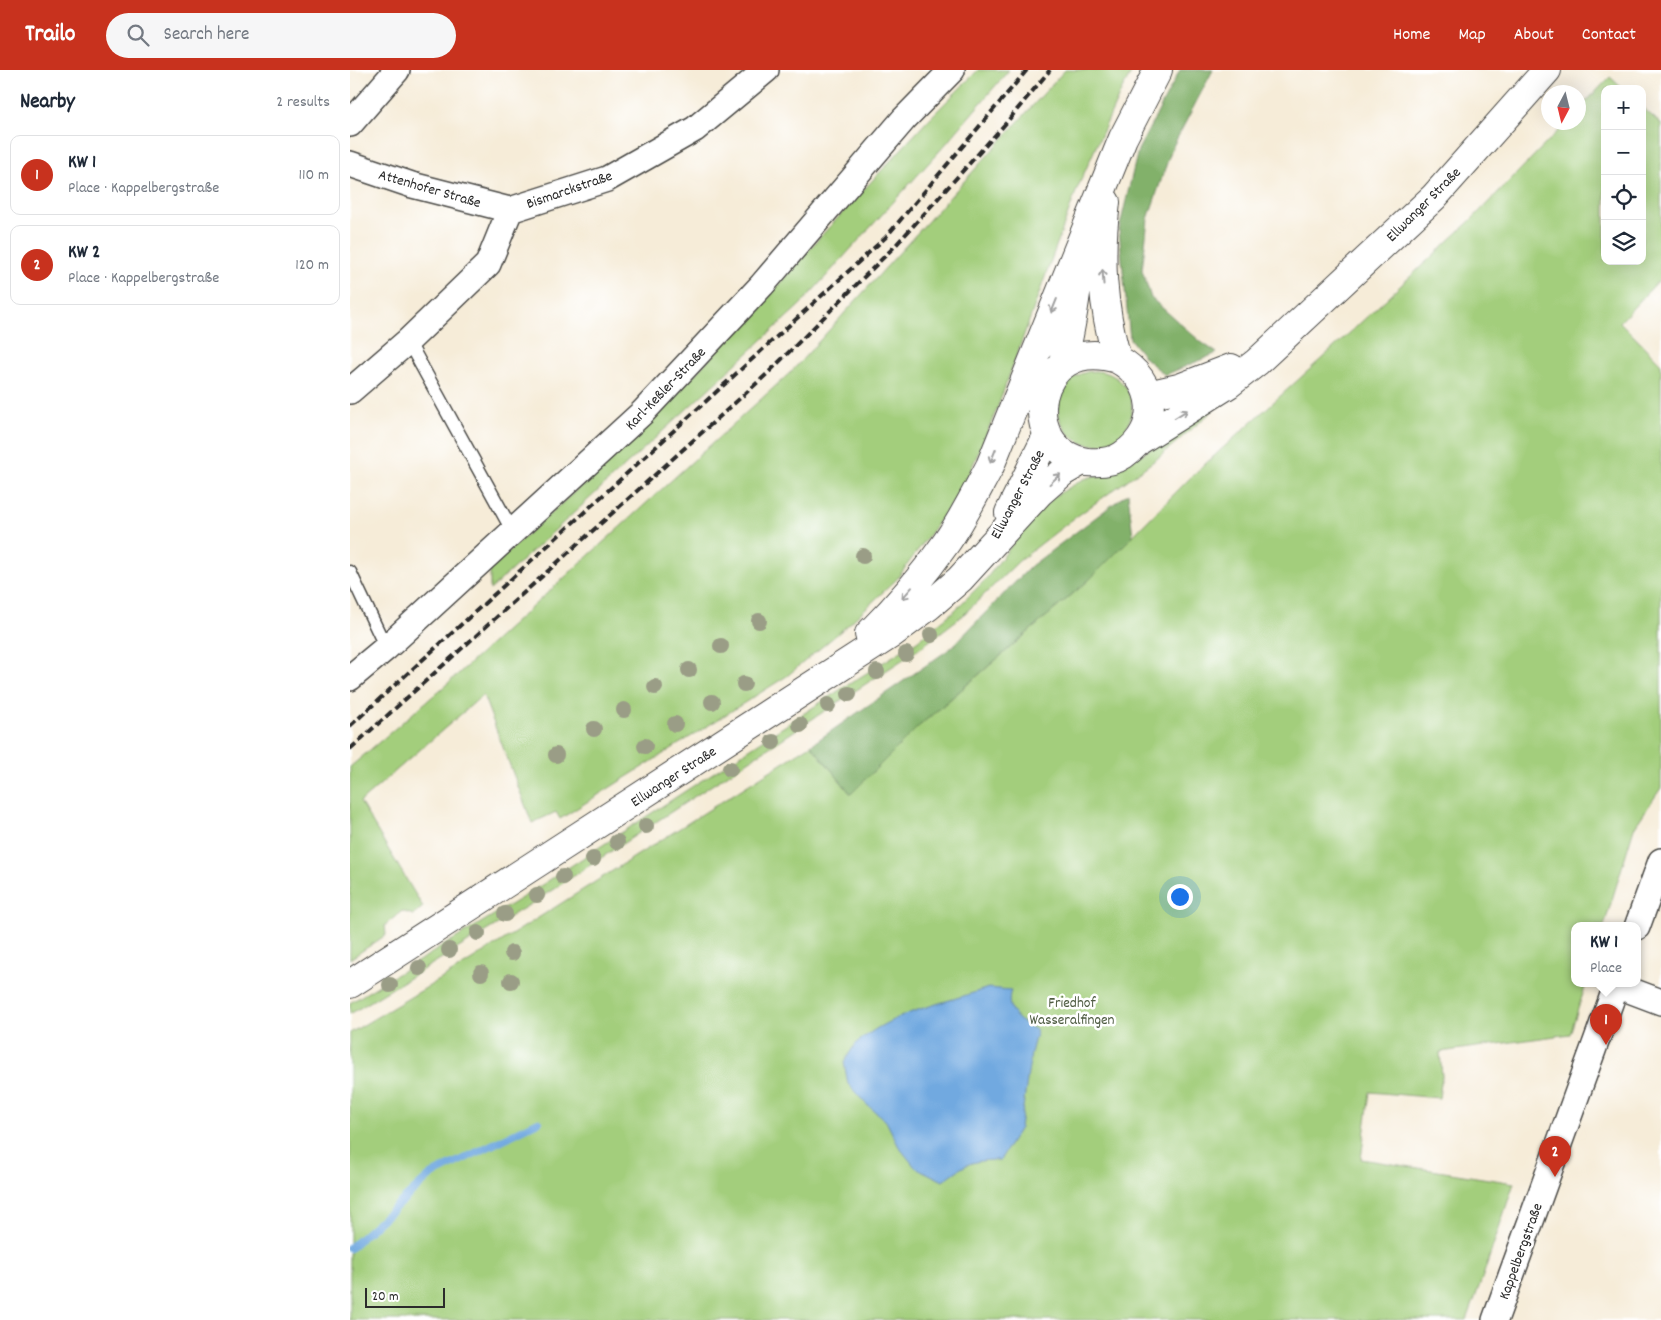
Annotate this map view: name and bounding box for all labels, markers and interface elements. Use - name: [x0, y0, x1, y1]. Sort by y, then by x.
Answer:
- search box: [106, 13, 456, 58]
- text: Trailo: [25, 18, 76, 52]
- icon: search: [124, 21, 152, 49]
- text: Search here: [164, 22, 249, 49]
- text: Home: [1393, 23, 1430, 48]
- text: Map: [1458, 23, 1486, 48]
- text: About: [1514, 23, 1554, 48]
- text: Contact: [1582, 23, 1636, 48]
- north arrow: [1541, 85, 1586, 130]
- map controls: [1601, 85, 1646, 265]
- button: +: [1601, 85, 1646, 130]
- text: Nearby: [20, 88, 75, 118]
- text: 2 results: [276, 91, 330, 114]
- button: −: [1601, 130, 1646, 175]
- text: KW 1: [68, 150, 96, 177]
- street label: Ellwanger Straße: [1382, 163, 1467, 248]
- text: 1: [35, 164, 39, 187]
- text: 110 m: [299, 164, 329, 187]
- street label: Attenhofer Straße: [376, 165, 484, 215]
- street label: Bismarckstraße: [524, 166, 616, 216]
- button: locate: [1601, 175, 1646, 220]
- text: Place · Kappelbergstraße: [68, 177, 219, 200]
- button: layers: [1601, 220, 1646, 265]
- text: KW 2: [68, 240, 100, 267]
- text: 2: [34, 254, 41, 277]
- text: 120 m: [295, 254, 329, 277]
- text: Place · Kappelbergstraße: [68, 267, 219, 290]
- one-way arrow: [1098, 269, 1107, 285]
- one-way arrow: [1049, 298, 1058, 313]
- street label: Karl-Keßler-Straße: [621, 343, 712, 436]
- one-way arrow: [1174, 409, 1188, 419]
- street label: Ellwanger Straße: [986, 446, 1052, 543]
- one-way arrow: [988, 448, 998, 463]
- one-way arrow: [1048, 473, 1061, 485]
- one-way arrow: [902, 586, 913, 599]
- street label: Ellwanger Straße: [627, 741, 722, 814]
- your location: [1167, 884, 1193, 910]
- popup: [1571, 922, 1641, 987]
- text: KW 1: [1590, 930, 1618, 957]
- text: Place: [1590, 957, 1622, 980]
- park label: Friedhof Wasseralfingen: [1029, 993, 1115, 1032]
- pin: 1: [1590, 1004, 1622, 1045]
- pin: 2: [1539, 1136, 1571, 1177]
- street label: Kappelbergstraße: [1494, 1200, 1550, 1303]
- scale bar: [365, 1285, 445, 1308]
- text: 20 m: [372, 1287, 399, 1307]

